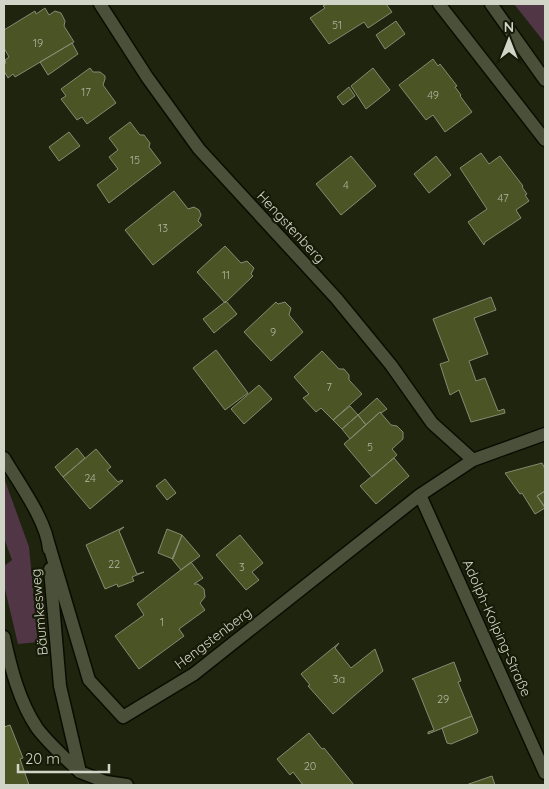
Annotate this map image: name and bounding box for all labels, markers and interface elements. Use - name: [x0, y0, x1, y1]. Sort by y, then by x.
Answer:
- north arrow: [484, 15, 534, 65]
- house number: 51: [332, 18, 342, 32]
- text: N: [504, 18, 514, 36]
- house number: 19: [33, 36, 43, 50]
- house number: 17: [81, 85, 91, 99]
- house number: 49: [427, 88, 439, 102]
- house number: 15: [130, 153, 140, 167]
- house number: 4: [343, 178, 349, 192]
- street label: Hengstenberg: [253, 187, 329, 267]
- house number: 47: [497, 191, 509, 205]
- house number: 13: [158, 221, 168, 235]
- house number: 11: [222, 268, 230, 282]
- house number: 9: [270, 325, 276, 339]
- house number: 7: [326, 380, 332, 394]
- house number: 5: [367, 440, 373, 454]
- house number: 24: [84, 471, 96, 485]
- house number: 22: [108, 557, 120, 571]
- street label: Adolph-Kolping-Straße: [459, 557, 535, 700]
- house number: 3: [239, 560, 245, 574]
- street label: Bäumkesweg: [26, 568, 52, 656]
- street label: Hengstenberg: [171, 603, 255, 673]
- house number: 1: [160, 615, 164, 629]
- house number: 3a: [333, 672, 345, 686]
- house number: 29: [437, 692, 449, 706]
- scale bar: [18, 742, 109, 774]
- text: 20 m: [25, 749, 60, 768]
- house number: 20: [304, 759, 316, 773]

